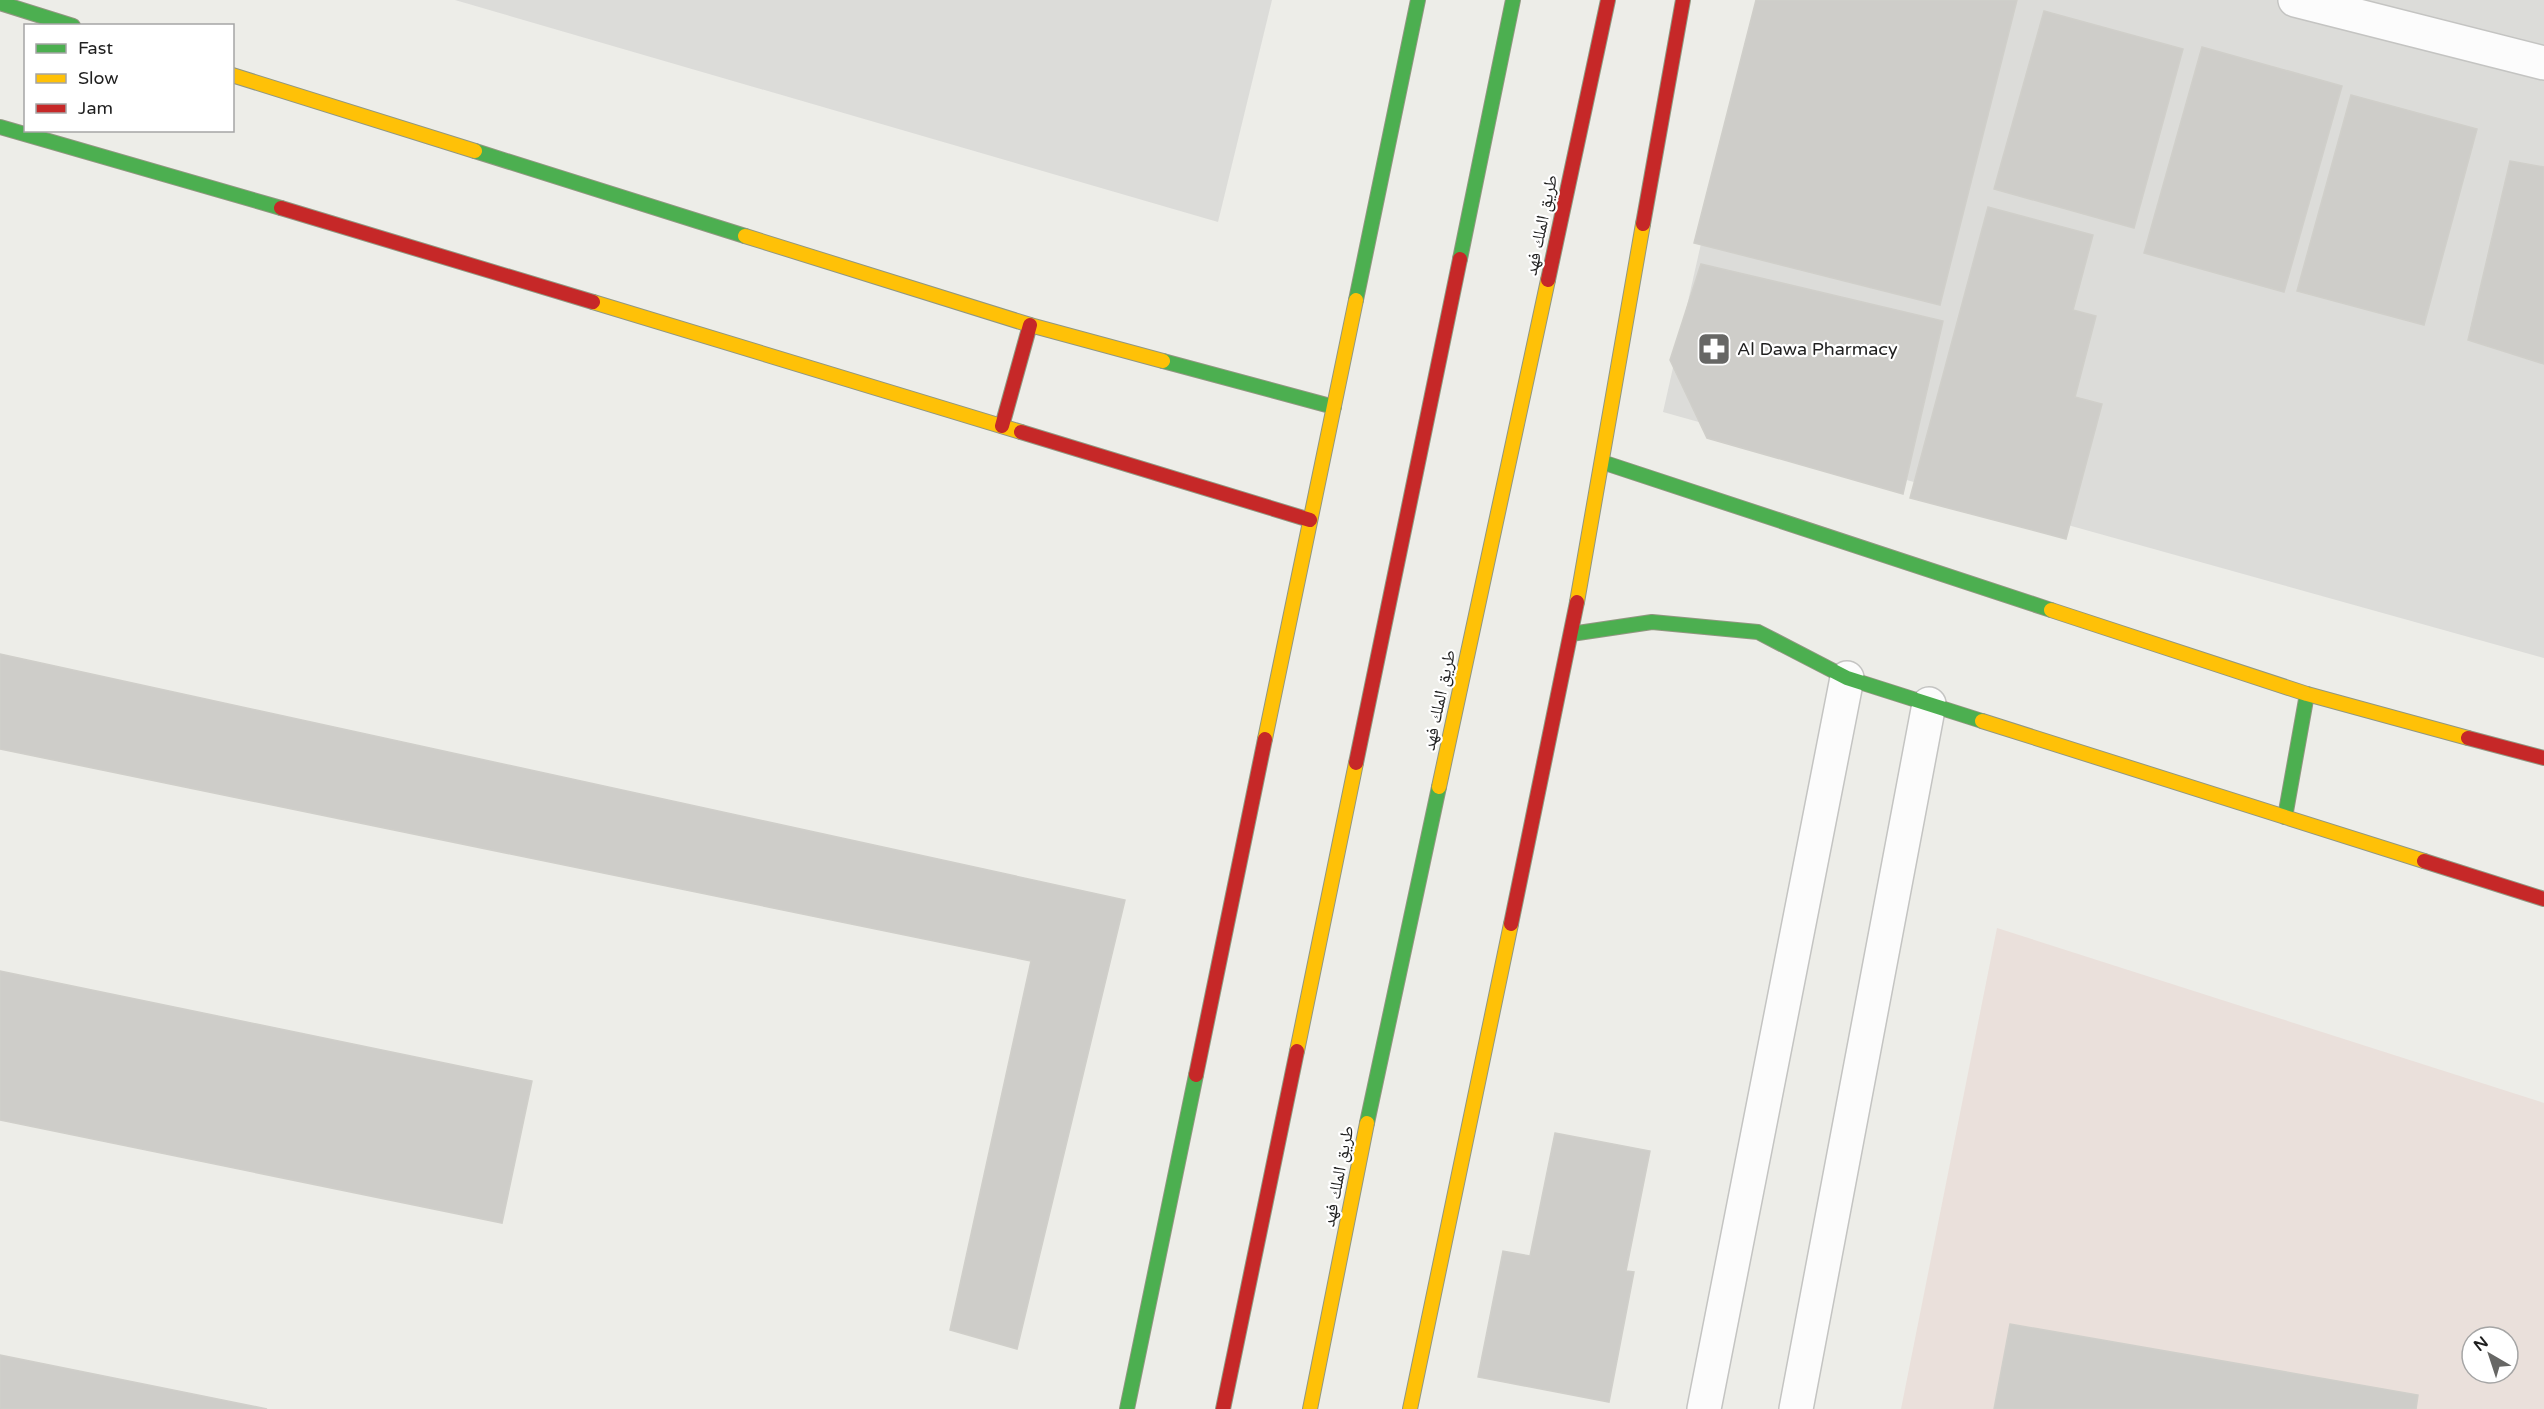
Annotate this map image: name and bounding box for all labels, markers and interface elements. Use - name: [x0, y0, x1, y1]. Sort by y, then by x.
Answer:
- legend: [24, 24, 234, 132]
- text: Fast: [78, 37, 113, 59]
- text: Slow: [78, 67, 119, 89]
- text: Jam: [78, 97, 113, 119]
- street label: طريق الملك فهد: [1520, 173, 1562, 277]
- pharmacy icon: Al Dawa Pharmacy: [1696, 331, 1732, 367]
- place label: Al Dawa Pharmacy: [1737, 338, 1898, 360]
- street label: طريق الملك فهد: [1418, 648, 1460, 752]
- street label: طريق الملك فهد: [1317, 1124, 1359, 1228]
- north arrow: [2460, 1325, 2520, 1385]
- text: N: [2470, 1332, 2492, 1356]

